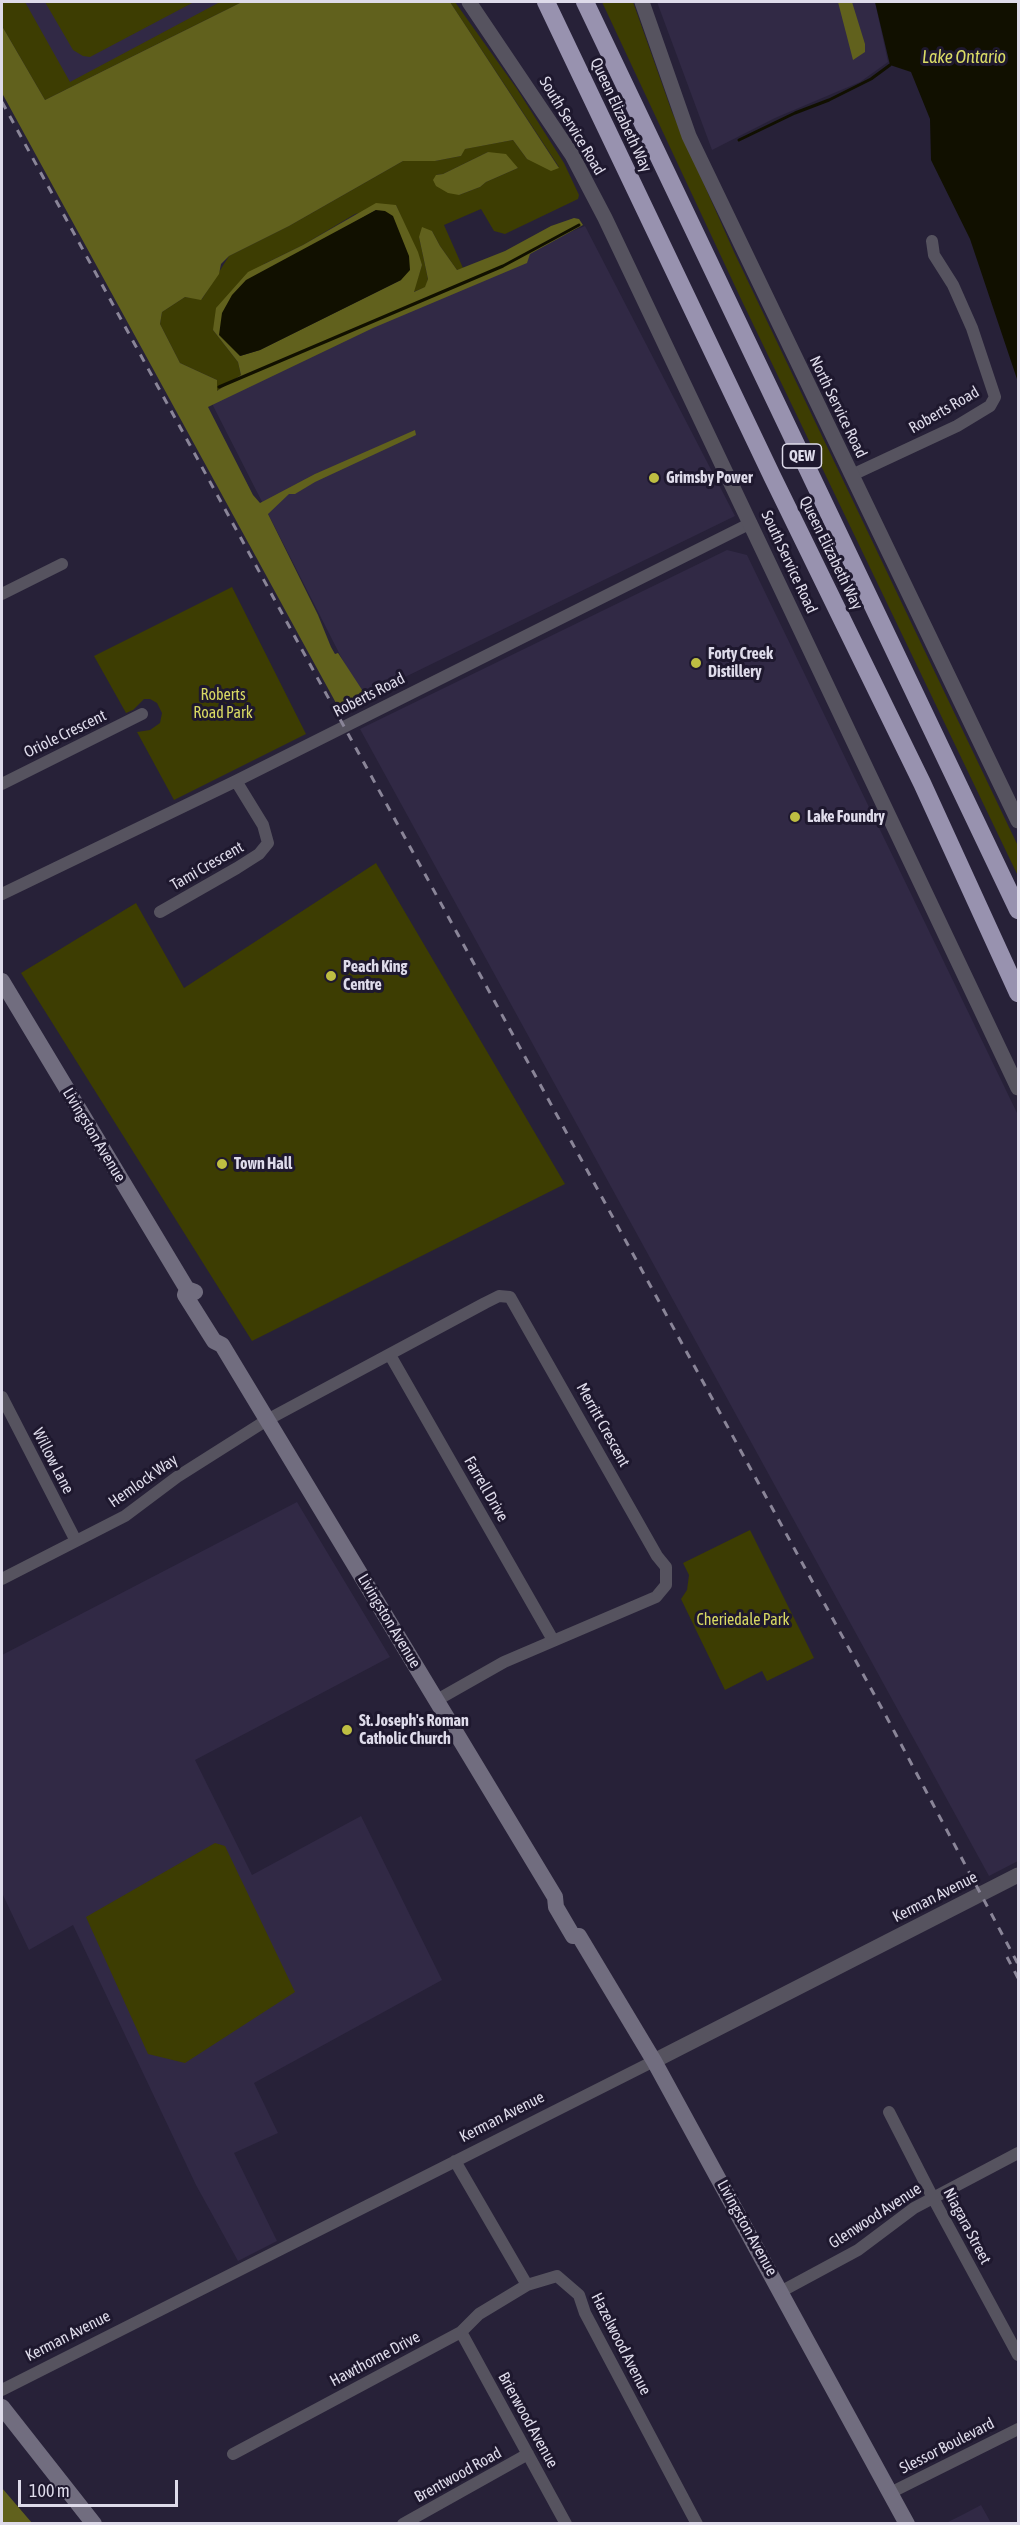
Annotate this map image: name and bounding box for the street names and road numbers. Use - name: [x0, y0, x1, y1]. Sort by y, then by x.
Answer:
- street label: Queen Elizabeth Way: [586, 55, 656, 175]
- street label: South Service Road: [535, 73, 609, 179]
- street label: North Service Road: [805, 353, 871, 461]
- street label: Roberts Road: [905, 382, 983, 438]
- road number: QEW: [782, 444, 822, 468]
- street label: Queen Elizabeth Way: [795, 493, 867, 613]
- street label: South Service Road: [757, 507, 821, 617]
- street label: Roberts Road: [330, 669, 408, 721]
- street label: Oriole Crescent: [21, 706, 109, 762]
- street label: Tami Crescent: [167, 837, 247, 895]
- street label: Livingston Avenue: [58, 1084, 130, 1186]
- street label: Merritt Crescent: [572, 1380, 634, 1470]
- street label: Willow Lane: [28, 1425, 78, 1497]
- street label: Hemlock Way: [105, 1450, 181, 1512]
- street label: Farrell Drive: [460, 1453, 512, 1525]
- street label: Livingston Avenue: [353, 1570, 425, 1672]
- street label: Kerman Avenue: [889, 1867, 981, 1927]
- street label: Kerman Avenue: [456, 2087, 548, 2147]
- street label: Livingston Avenue: [713, 2177, 781, 2279]
- street label: Glenwood Avenue: [825, 2179, 925, 2253]
- street label: Niagara Street: [939, 2185, 995, 2267]
- street label: Hazelwood Avenue: [587, 2290, 655, 2398]
- street label: Kerman Avenue: [22, 2306, 114, 2366]
- street label: Hawthorne Drive: [327, 2327, 423, 2391]
- street label: Brierwood Avenue: [494, 2369, 562, 2471]
- street label: Slessor Boulevard: [896, 2414, 998, 2478]
- street label: Brentwood Road: [411, 2443, 505, 2507]

